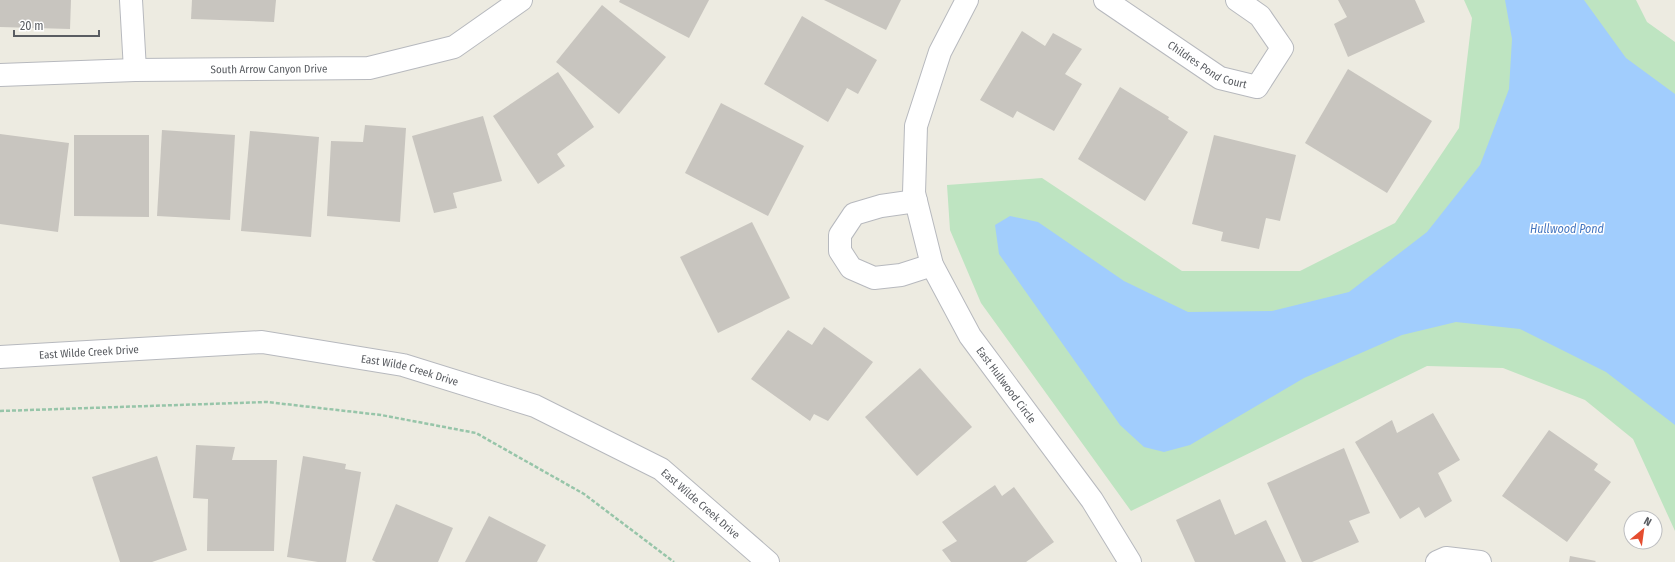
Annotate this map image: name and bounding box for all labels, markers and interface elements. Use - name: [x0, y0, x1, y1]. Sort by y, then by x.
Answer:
- scale bar: [14, 12, 99, 38]
- text: 20 m: [20, 19, 44, 33]
- street label: Childres Pond Court: [1165, 39, 1249, 91]
- street label: South Arrow Canyon Drive: [210, 62, 327, 76]
- water label: Hullwood Pond: [1530, 222, 1605, 236]
- street label: East Wilde Creek Drive: [39, 343, 139, 362]
- street label: East Hullwood Circle: [973, 344, 1039, 426]
- street label: East Wilde Creek Drive: [360, 352, 460, 389]
- street label: East Wilde Creek Drive: [658, 466, 742, 542]
- north arrow: [1623, 510, 1663, 550]
- text: N: [1642, 514, 1654, 529]

